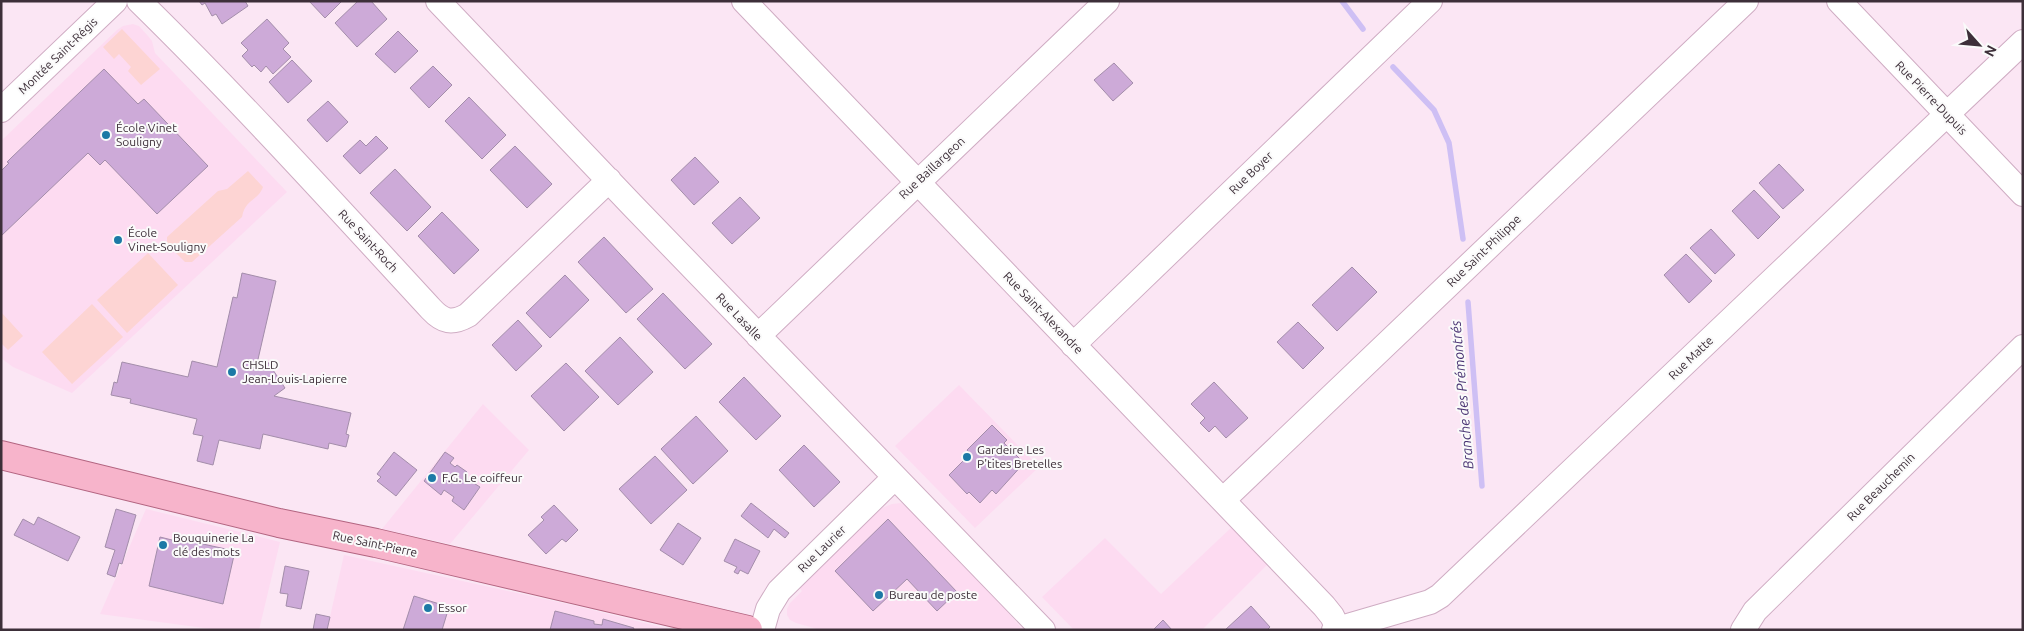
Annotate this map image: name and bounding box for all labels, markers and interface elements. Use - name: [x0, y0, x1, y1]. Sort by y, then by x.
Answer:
- street label: Montée Saint-Régis: [16, 15, 100, 97]
- north arrow: [1954, 20, 2004, 70]
- text: N: [1981, 43, 2000, 59]
- street label: Rue Pierre-Dupuis: [1893, 58, 1970, 137]
- place label: École Vinet Souligny: [116, 121, 177, 148]
- marker: École Vinet Souligny: [100, 129, 112, 141]
- street label: Rue Baillargeon: [896, 134, 967, 201]
- street label: Rue Boyer: [1226, 148, 1275, 197]
- street label: Rue Saint-Roch: [336, 207, 401, 275]
- street label: Rue Saint-Philippe: [1444, 212, 1523, 289]
- place label: École Vinet-Souligny: [128, 226, 206, 253]
- marker: École Vinet-Souligny: [112, 234, 124, 246]
- street label: Rue Saint-Alexandre: [1001, 269, 1086, 356]
- street label: Rue Lasalle: [714, 290, 765, 343]
- water label: Branche des Prémontrés: [1448, 320, 1476, 470]
- street label: Rue Matte: [1666, 333, 1715, 382]
- place label: CHSLD Jean-Louis-Lapierre: [242, 358, 347, 385]
- marker: CHSLD Jean-Louis-Lapierre: [226, 366, 238, 378]
- place label: Gardeire Les P'tites Bretelles: [977, 443, 1062, 470]
- street label: Rue Beauchemin: [1844, 450, 1917, 523]
- marker: Gardeire Les P'tites Bretelles: [961, 451, 973, 463]
- place label: F.G. Le coiffeur: [442, 471, 523, 484]
- marker: F.G. Le coiffeur: [426, 472, 438, 484]
- street label: Rue Laurier: [795, 522, 849, 575]
- street label: Rue Saint-Pierre: [332, 528, 419, 559]
- place label: Bouquinerie La clé des mots: [173, 531, 254, 558]
- marker: Bouquinerie La clé des mots: [157, 539, 169, 551]
- place label: Bureau de poste: [889, 588, 977, 601]
- marker: Bureau de poste: [873, 589, 885, 601]
- place label: Essor: [438, 601, 467, 614]
- marker: Essor: [422, 602, 434, 614]

